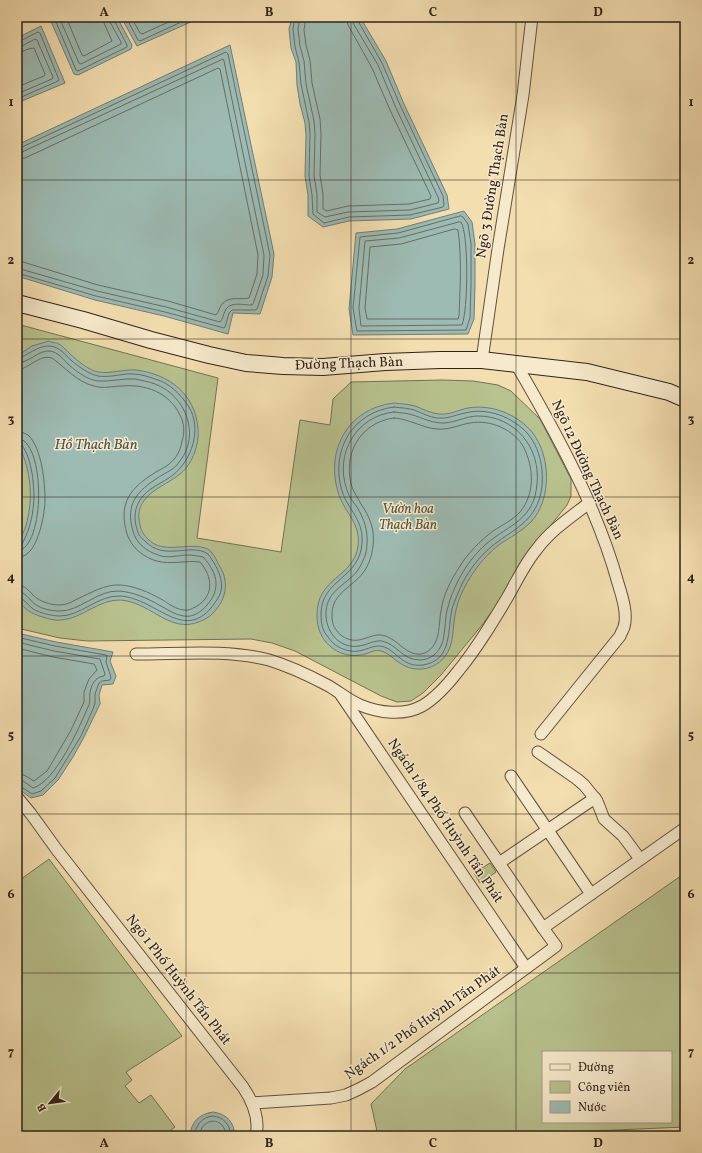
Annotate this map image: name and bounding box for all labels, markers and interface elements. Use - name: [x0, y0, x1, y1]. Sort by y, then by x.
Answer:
- text: A: [99, 4, 109, 22]
- text: B: [265, 4, 274, 22]
- text: C: [429, 4, 437, 22]
- text: D: [593, 4, 603, 22]
- text: 1: [8, 94, 14, 112]
- text: 1: [688, 94, 694, 112]
- street label: Ngõ 3 Đường Thạch Bàn: [472, 112, 514, 260]
- text: 2: [8, 252, 15, 270]
- text: 2: [688, 252, 695, 270]
- street label: Đường Thạch Bàn: [294, 353, 404, 375]
- street label: Ngõ 12 Đường Thạch Bàn: [546, 397, 628, 543]
- text: 3: [8, 411, 15, 429]
- text: 3: [688, 411, 695, 429]
- water label: Hồ Thạch Bàn: [55, 435, 138, 456]
- park label: Vườn hoa Thạch Bàn: [379, 500, 437, 535]
- text: 4: [7, 569, 15, 587]
- text: 4: [687, 569, 695, 587]
- text: 5: [8, 727, 14, 745]
- text: 5: [688, 727, 694, 745]
- street label: Ngách 1/84 Phố Huỳnh Tấn Phát: [383, 735, 507, 907]
- text: 6: [7, 886, 15, 904]
- text: 6: [687, 886, 695, 904]
- street label: Ngõ 1 Phố Huỳnh Tấn Phát: [121, 911, 235, 1049]
- street label: Ngách 1/2 Phố Huỳnh Tấn Phát: [341, 962, 505, 1084]
- text: 7: [8, 1044, 14, 1062]
- text: 7: [688, 1044, 694, 1062]
- legend: [542, 1051, 672, 1123]
- text: Đường: [578, 1060, 614, 1076]
- text: Công viên: [578, 1080, 630, 1096]
- north arrow: [30, 1083, 70, 1123]
- text: B: [34, 1100, 51, 1114]
- text: Nước: [578, 1100, 606, 1116]
- text: A: [99, 1135, 109, 1153]
- text: B: [265, 1135, 274, 1153]
- text: C: [429, 1135, 437, 1153]
- text: D: [593, 1135, 603, 1153]

